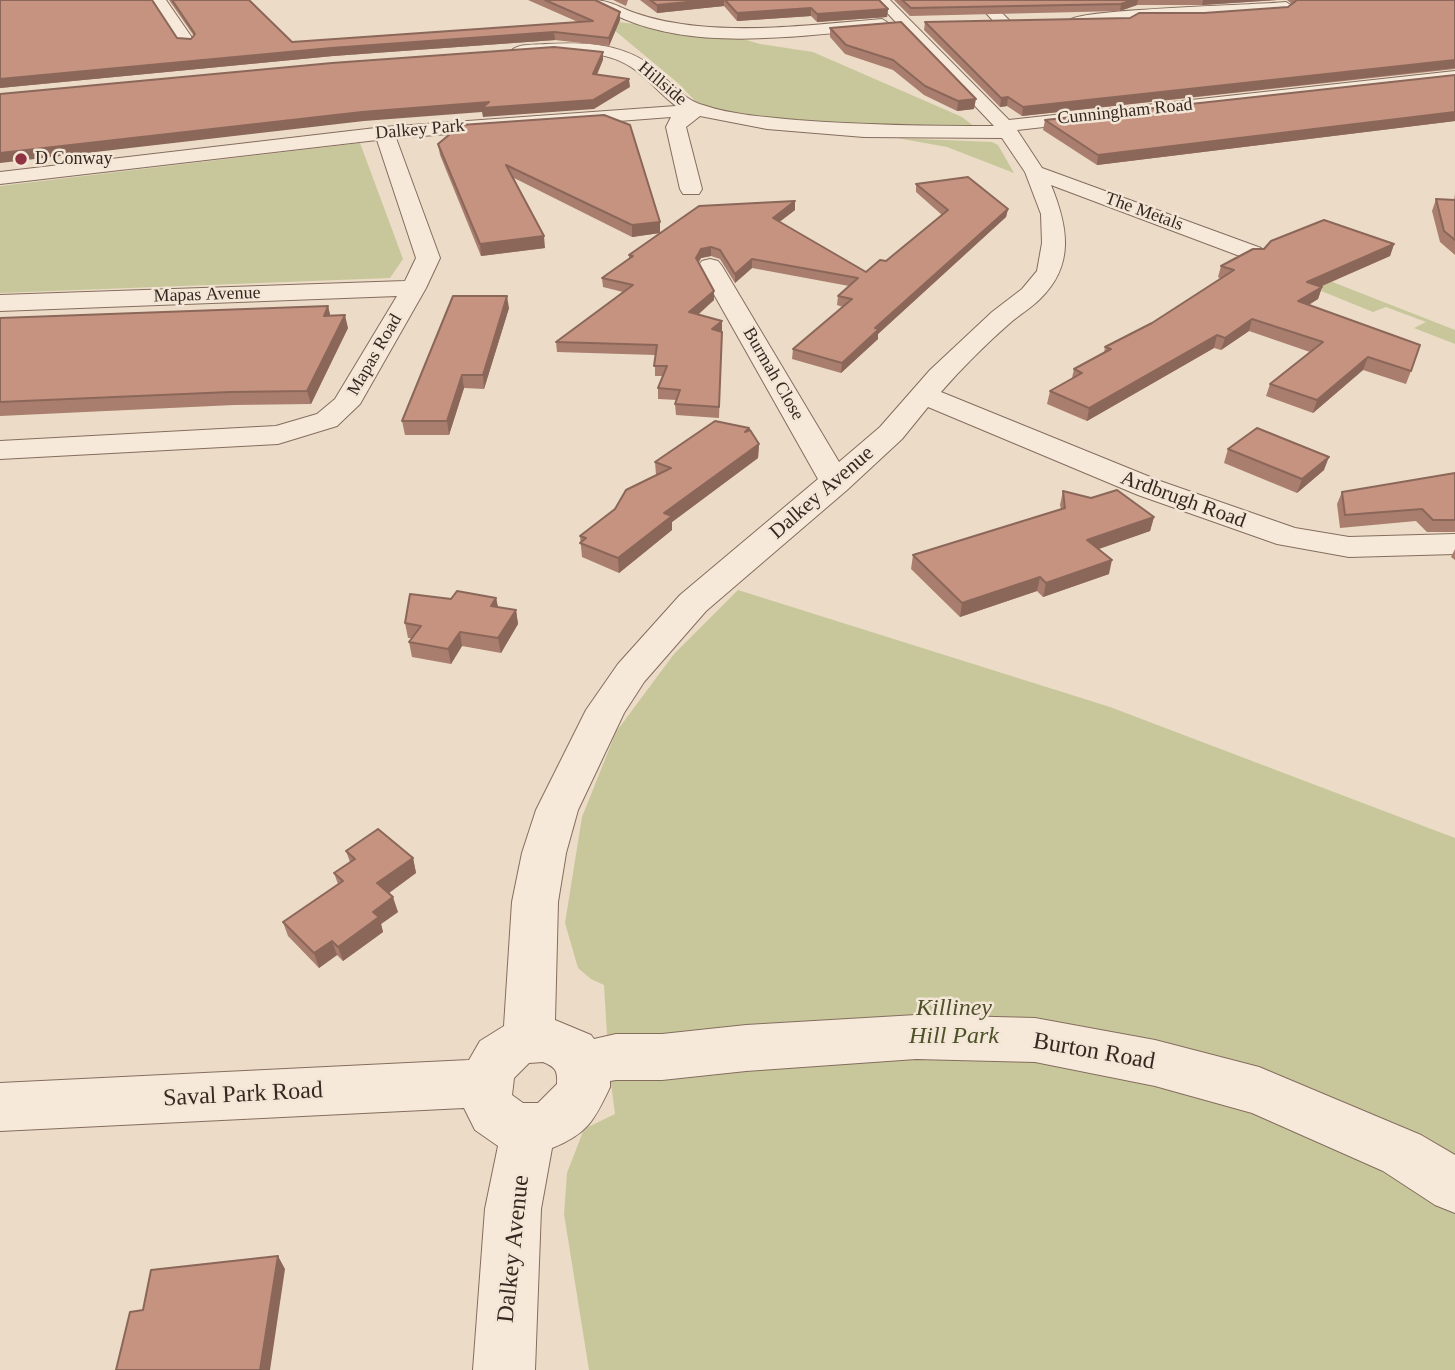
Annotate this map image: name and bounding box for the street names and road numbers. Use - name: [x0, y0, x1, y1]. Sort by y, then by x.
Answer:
- street label: Hillside: [633, 57, 691, 111]
- street label: Cunningham Road: [1056, 94, 1194, 130]
- street label: Dalkey Park: [374, 115, 466, 145]
- street label: The Metals: [1102, 188, 1186, 236]
- street label: Mapas Avenue: [153, 282, 261, 308]
- street label: Mapas Road: [343, 310, 407, 400]
- street label: Burmah Close: [738, 324, 808, 424]
- street label: Dalkey Avenue: [765, 441, 879, 545]
- street label: Ardbrugh Road: [1117, 466, 1249, 534]
- street label: Burton Road: [1031, 1027, 1157, 1077]
- street label: Saval Park Road: [162, 1076, 324, 1114]
- street label: Dalkey Avenue: [492, 1174, 536, 1324]

